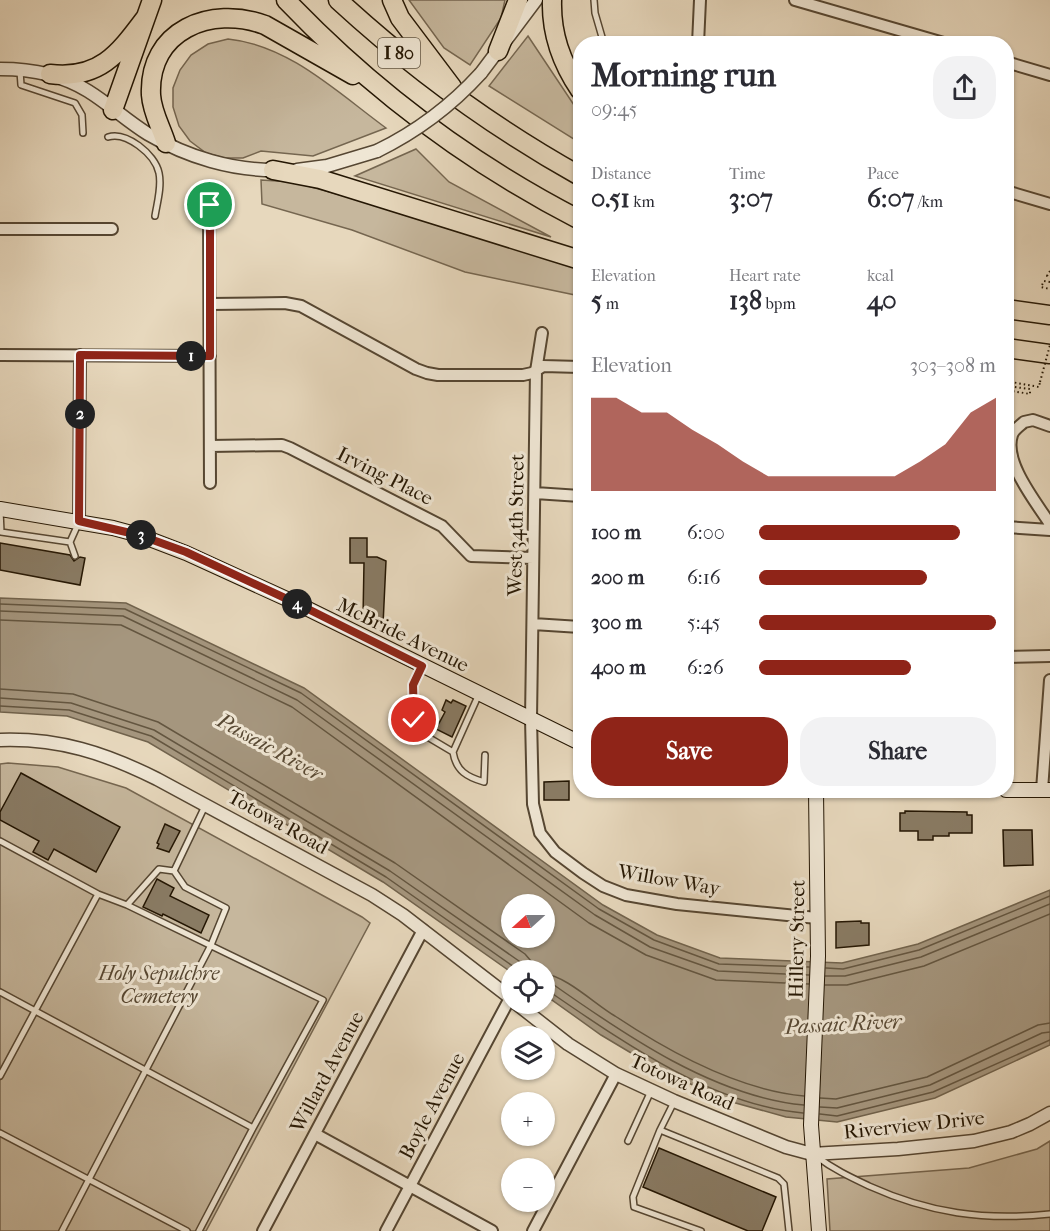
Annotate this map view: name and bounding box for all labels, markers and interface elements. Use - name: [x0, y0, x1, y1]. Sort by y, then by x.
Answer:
- road number: I 80: [378, 38, 420, 68]
- text: Morning run: [591, 56, 776, 95]
- button: share: [933, 56, 996, 119]
- text: 09:45: [591, 98, 637, 121]
- text: Distance: [591, 164, 651, 183]
- text: Time: [729, 164, 765, 183]
- text: Pace: [867, 164, 899, 183]
- pin: [184, 179, 235, 230]
- text: 0.51: [591, 183, 630, 214]
- text: 3:07: [729, 183, 773, 214]
- text: 6:07: [867, 183, 914, 214]
- icon: arrive: [193, 188, 226, 221]
- text: km: [630, 192, 655, 211]
- text: /km: [914, 192, 943, 211]
- text: Elevation: [591, 266, 656, 285]
- text: Heart rate: [729, 266, 801, 285]
- text: kcal: [867, 266, 894, 285]
- text: 5: [591, 285, 602, 316]
- text: 138: [729, 285, 762, 316]
- text: 40: [867, 285, 897, 316]
- text: m: [602, 294, 619, 313]
- text: bpm: [762, 294, 796, 313]
- pin: 1: [176, 341, 206, 371]
- text: 1: [188, 346, 194, 365]
- text: Elevation: [591, 354, 672, 377]
- text: 303–308 m: [910, 354, 996, 377]
- pin: 2: [65, 399, 95, 429]
- text: 2: [76, 404, 84, 423]
- street label: Irving Place: [333, 442, 437, 510]
- street label: West 34th Street: [503, 454, 529, 597]
- pin: 3: [126, 520, 156, 550]
- text: 100 m: [591, 521, 641, 544]
- text: 6:00: [687, 521, 725, 544]
- text: 3: [138, 525, 144, 544]
- text: 200 m: [591, 566, 644, 589]
- text: 6:16: [687, 566, 721, 589]
- pin: 4: [282, 589, 312, 619]
- street label: McBride Avenue: [333, 593, 473, 677]
- text: 4: [292, 594, 302, 613]
- text: 300 m: [591, 611, 642, 634]
- text: 5:45: [687, 611, 720, 634]
- text: 400 m: [591, 656, 646, 679]
- text: 6:26: [687, 656, 724, 679]
- pin: [388, 694, 439, 745]
- icon: check: [397, 703, 430, 736]
- water label: Passaic River: [212, 708, 328, 787]
- button: Save: [591, 717, 788, 786]
- button: Share: [800, 717, 996, 786]
- street label: Totowa Road: [224, 785, 333, 860]
- street label: Willow Way: [615, 860, 723, 901]
- street label: Hillery Street: [784, 879, 810, 999]
- north arrow: [501, 894, 555, 948]
- map controls: [501, 894, 555, 1212]
- button: locate: [501, 960, 555, 1014]
- park label: Holy Sepulchre Cemetery: [98, 962, 220, 1008]
- street label: Willard Avenue: [285, 1007, 369, 1137]
- water label: Passaic River: [783, 1009, 904, 1039]
- button: layers: [501, 1026, 555, 1080]
- street label: Boyle Avenue: [394, 1049, 470, 1163]
- street label: Totowa Road: [626, 1049, 739, 1116]
- button: +: [501, 1092, 555, 1146]
- street label: Riverview Drive: [842, 1106, 986, 1144]
- button: −: [501, 1158, 555, 1212]

